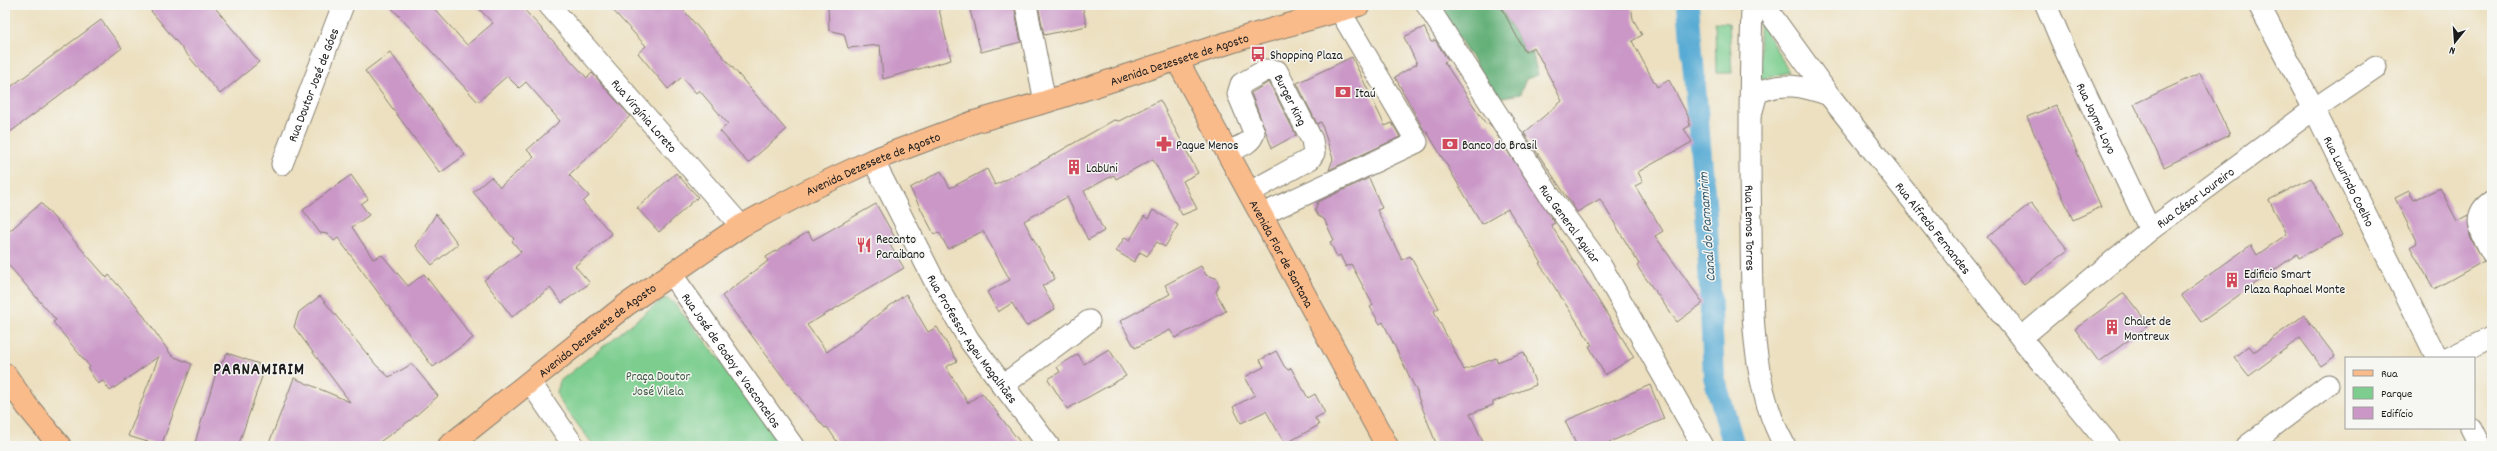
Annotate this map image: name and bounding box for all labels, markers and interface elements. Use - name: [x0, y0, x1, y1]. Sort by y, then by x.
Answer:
- north arrow: [2435, 22, 2475, 62]
- street label: Rua Doutor José de Góes: [284, 26, 345, 145]
- street label: Avenida Dezessete de Agosto: [1108, 30, 1252, 92]
- text: N: [2447, 41, 2458, 58]
- bus stop icon: Shopping Plaza: [1249, 45, 1267, 63]
- place label: Shopping Plaza: [1270, 47, 1344, 66]
- street label: Burger King: [1268, 71, 1310, 130]
- street label: Rua Virgínia Loreto: [605, 76, 680, 158]
- street label: Rua Jayme Loyo: [2070, 80, 2120, 158]
- bank icon: Itaú: [1334, 83, 1352, 101]
- place label: Itaú: [1355, 85, 1376, 104]
- street label: Avenida Dezessete de Agosto: [803, 128, 944, 202]
- street label: Rua Laurindo Coelho: [2317, 134, 2378, 231]
- pharmacy icon: Pague Menos: [1155, 135, 1173, 153]
- bank icon: Banco do Brasil: [1441, 135, 1459, 153]
- place label: Pague Menos: [1176, 137, 1239, 156]
- place label: Banco do Brasil: [1462, 137, 1537, 156]
- building icon: LabUni: [1065, 158, 1083, 176]
- place label: LabUni: [1086, 160, 1118, 179]
- street label: Rua César Loureiro: [2153, 164, 2239, 234]
- water label: Canal do Parnamirim: [1694, 171, 1722, 282]
- street label: Rua Alfredo Fernandes: [1889, 179, 1974, 279]
- street label: Rua General Aguiar: [1533, 181, 1604, 268]
- street label: Rua Lemos Torres: [1738, 185, 1758, 271]
- street label: Avenida Flor de Santana: [1243, 197, 1317, 313]
- place label: Recanto Paraibano: [876, 231, 925, 265]
- restaurant icon: Recanto Paraibano: [855, 236, 873, 254]
- place label: Edificio Smart Plaza Raphael Monte: [2244, 266, 2346, 300]
- building icon: Edificio Smart Plaza Raphael Monte: [2223, 271, 2241, 289]
- street label: Rua Professor Ageu Magalhães: [921, 272, 1021, 409]
- street label: Avenida Dezessete de Agosto: [535, 280, 661, 383]
- street label: Rua José de Godoy e Vasconcelos: [675, 290, 785, 433]
- place label: Chalet de Montreux: [2124, 313, 2171, 347]
- building icon: Chalet de Montreux: [2103, 318, 2121, 336]
- legend: [2345, 357, 2475, 429]
- district label: PARNAMIRIM: [213, 359, 305, 383]
- text: Rua: [2381, 366, 2398, 383]
- park label: Praça Doutor José Vilela: [626, 368, 690, 402]
- text: Parque: [2381, 386, 2412, 403]
- text: Edifício: [2381, 406, 2413, 423]

